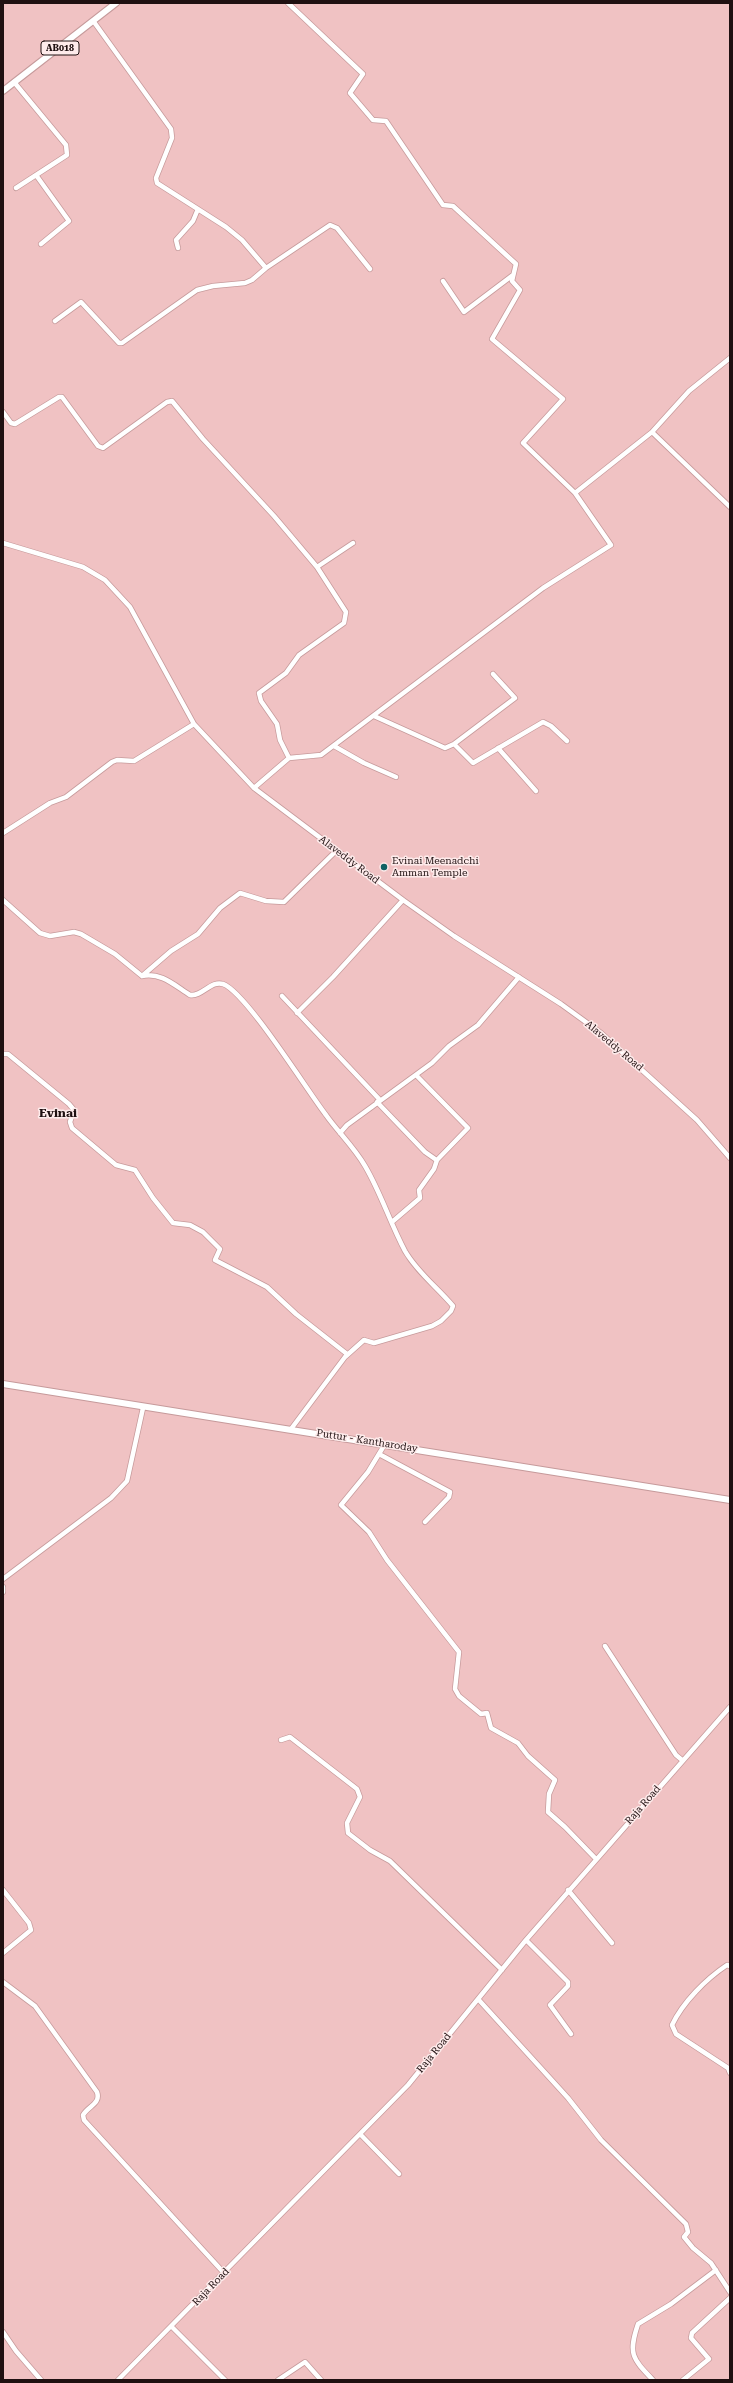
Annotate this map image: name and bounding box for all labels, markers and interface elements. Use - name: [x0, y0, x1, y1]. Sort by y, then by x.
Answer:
- road number: AB018: [41, 41, 79, 55]
- street label: Alaveddy Road: [316, 833, 382, 887]
- place label: Evinai Meenadchi Amman Temple: [392, 855, 479, 878]
- marker: Evinai Meenadchi Amman Temple: [379, 862, 389, 872]
- street label: Alaveddy Road: [582, 1018, 646, 1074]
- district label: Evinai: [39, 1106, 77, 1120]
- street label: Puttur - Kantharoday: [315, 1427, 419, 1455]
- street label: Raja Road: [623, 1783, 663, 1827]
- street label: Raja Road: [414, 2031, 454, 2075]
- street label: Raja Road: [190, 2266, 232, 2308]

